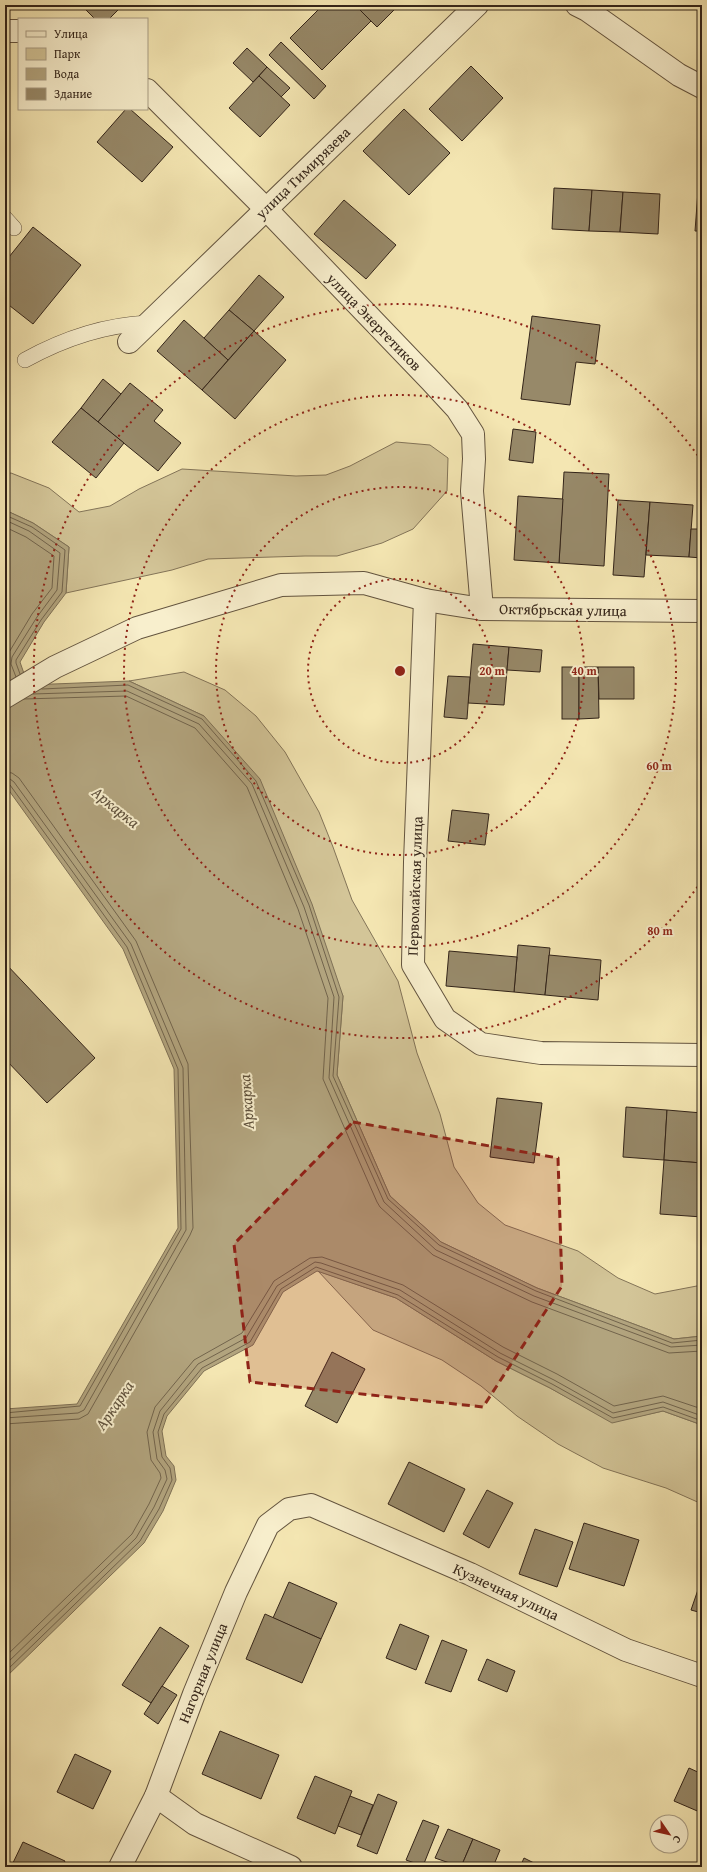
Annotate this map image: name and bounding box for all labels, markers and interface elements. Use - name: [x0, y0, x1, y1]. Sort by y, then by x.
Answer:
- legend: [18, 18, 148, 110]
- text: Улица: [54, 25, 88, 42]
- text: Парк: [54, 45, 81, 62]
- text: Вода: [54, 65, 79, 82]
- text: Здание: [54, 85, 93, 102]
- street label: улица Тимирязева: [250, 121, 355, 224]
- street label: улица Энергетиков: [321, 267, 427, 375]
- street label: Октябрьская улица: [499, 598, 628, 621]
- text: 20 m: [479, 662, 505, 679]
- text: 40 m: [571, 662, 597, 679]
- centre of rings: [393, 664, 407, 678]
- text: 60 m: [646, 757, 672, 774]
- water label: Аркарка: [86, 780, 145, 834]
- street label: Первомайская улица: [402, 815, 427, 956]
- text: 80 m: [647, 922, 673, 939]
- water label: Аркарка: [232, 1073, 260, 1131]
- water label: Аркарка: [88, 1375, 140, 1435]
- street label: Кузнечная улица: [450, 1558, 563, 1626]
- street label: Нагорная улица: [173, 1619, 233, 1726]
- north arrow: [649, 1814, 689, 1854]
- text: С: [669, 1833, 686, 1847]

